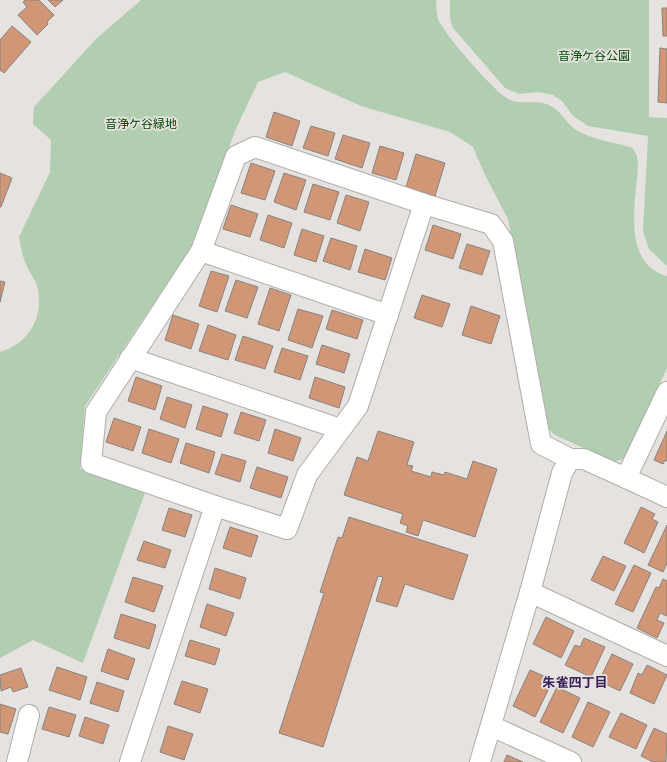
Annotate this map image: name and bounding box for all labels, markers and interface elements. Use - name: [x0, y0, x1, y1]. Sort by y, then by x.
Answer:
- park label: 音浄ケ谷公園: [558, 49, 630, 63]
- park label: 音浄ケ谷緑地: [105, 117, 177, 131]
- district label: 朱雀四丁目: [542, 675, 608, 691]

